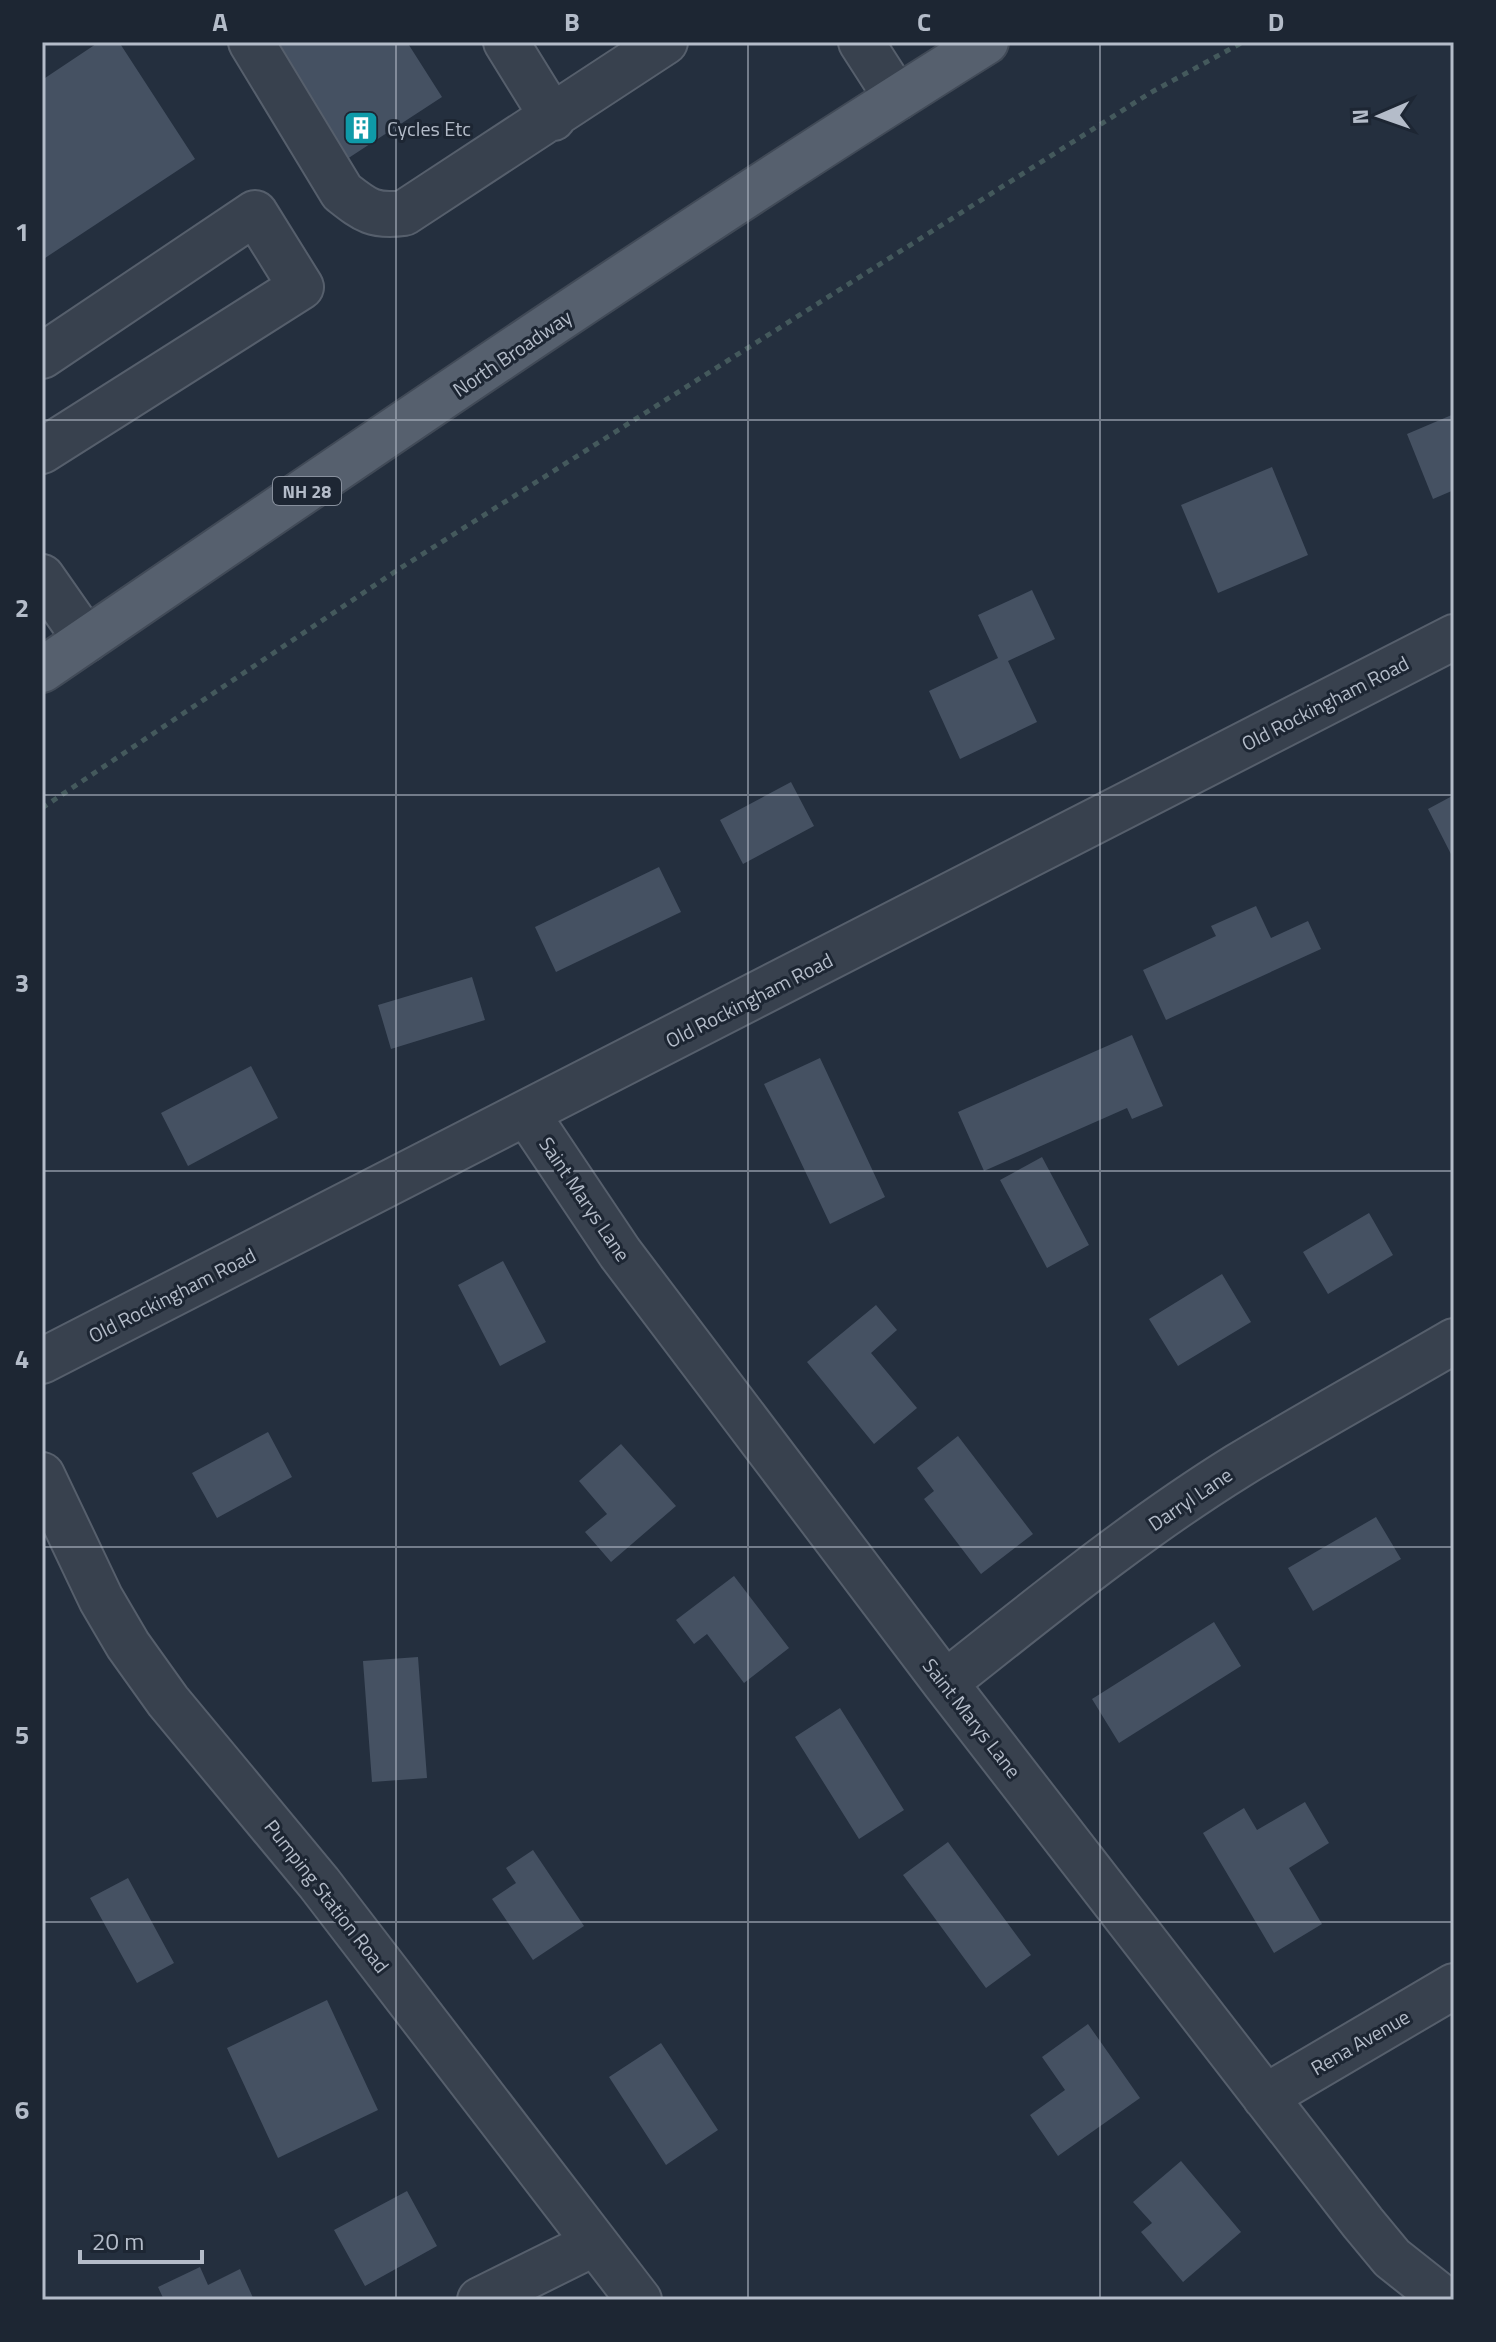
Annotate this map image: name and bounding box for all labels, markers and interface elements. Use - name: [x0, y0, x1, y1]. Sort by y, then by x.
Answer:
- text: A: [212, 2, 228, 41]
- text: B: [564, 2, 580, 41]
- text: C: [917, 2, 931, 41]
- text: D: [1268, 2, 1284, 41]
- north arrow: [1340, 76, 1420, 156]
- text: N: [1343, 108, 1377, 125]
- building icon: Cycles Etc: [342, 109, 380, 147]
- place label: Cycles Etc: [387, 113, 471, 144]
- text: 1: [15, 212, 29, 251]
- street label: North Broadway: [446, 301, 578, 404]
- road number: NH 28: [273, 477, 341, 505]
- text: 2: [15, 588, 29, 627]
- street label: Old Rockingham Road: [1236, 647, 1414, 759]
- street label: Old Rockingham Road: [660, 944, 838, 1056]
- text: 3: [15, 963, 29, 1002]
- street label: Saint Marys Lane: [532, 1130, 638, 1268]
- street label: Old Rockingham Road: [83, 1239, 261, 1351]
- text: 4: [15, 1339, 29, 1378]
- street label: Darryl Lane: [1142, 1459, 1238, 1539]
- street label: Saint Marys Lane: [915, 1651, 1029, 1785]
- text: 5: [15, 1715, 29, 1754]
- street label: Pumping Station Road: [257, 1813, 397, 1979]
- street label: Rena Avenue: [1305, 2001, 1415, 2083]
- text: 6: [15, 2090, 29, 2129]
- scale bar: [80, 2214, 202, 2264]
- text: 20 m: [92, 2223, 144, 2259]

